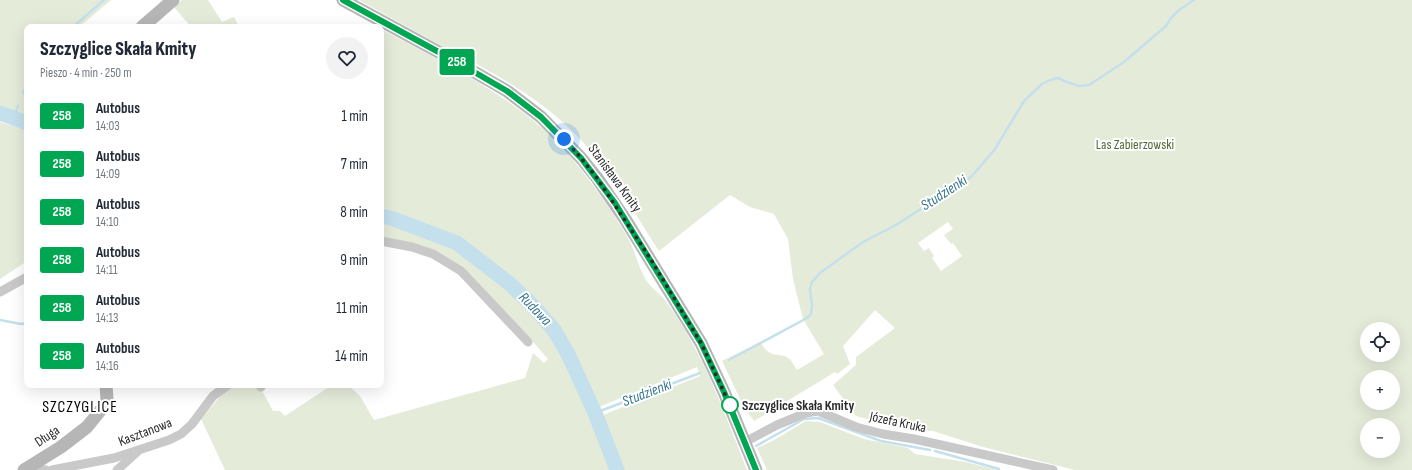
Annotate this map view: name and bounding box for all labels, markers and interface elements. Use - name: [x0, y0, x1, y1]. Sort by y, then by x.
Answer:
- button: heart: [326, 37, 368, 79]
- text: Szczyglice Skała Kmity: [40, 38, 196, 61]
- line badge: 258: [434, 49, 480, 75]
- text: 258: [448, 53, 466, 70]
- text: Pieszo · 4 min · 250 m: [40, 65, 132, 81]
- text: Autobus: [96, 99, 140, 118]
- text: 258: [53, 107, 71, 124]
- text: 1 min: [342, 107, 368, 126]
- text: 14:03: [96, 118, 120, 134]
- your location: [554, 129, 574, 149]
- park label: Las Zabierzowski: [1096, 136, 1174, 153]
- street label: Stanisława Kmity: [585, 141, 646, 216]
- text: Autobus: [96, 147, 140, 166]
- text: 258: [53, 155, 71, 172]
- text: 7 min: [341, 155, 368, 174]
- text: 14:09: [96, 166, 120, 182]
- water label: Studzienki: [917, 170, 972, 215]
- text: Autobus: [96, 195, 140, 214]
- text: 258: [53, 203, 71, 220]
- text: 8 min: [340, 203, 368, 222]
- text: 14:10: [96, 214, 119, 230]
- text: Autobus: [96, 243, 140, 262]
- text: 258: [53, 251, 71, 268]
- text: 9 min: [340, 251, 368, 270]
- text: 14:11: [96, 262, 118, 278]
- water label: Rudawa: [514, 288, 556, 330]
- text: Autobus: [96, 291, 140, 310]
- text: 258: [53, 299, 71, 316]
- text: 11 min: [336, 299, 368, 318]
- text: 14:13: [96, 310, 118, 326]
- map controls: [1360, 322, 1400, 458]
- button: locate: [1360, 322, 1400, 362]
- text: Autobus: [96, 339, 140, 358]
- text: 258: [53, 347, 71, 364]
- text: 14 min: [335, 347, 368, 366]
- text: 14:16: [96, 358, 119, 374]
- button: +: [1360, 370, 1400, 410]
- water label: Studzienki: [620, 374, 676, 411]
- marker: Szczyglice Skała Kmity: [721, 396, 739, 414]
- place label: Szczyglice Skała Kmity: [742, 397, 854, 414]
- district label: SZCZYGLICE: [42, 398, 118, 417]
- street label: Józefa Kruka: [867, 408, 928, 436]
- street label: Kasztanowa: [116, 414, 174, 450]
- button: −: [1360, 418, 1400, 458]
- street label: Długa: [31, 422, 63, 450]

